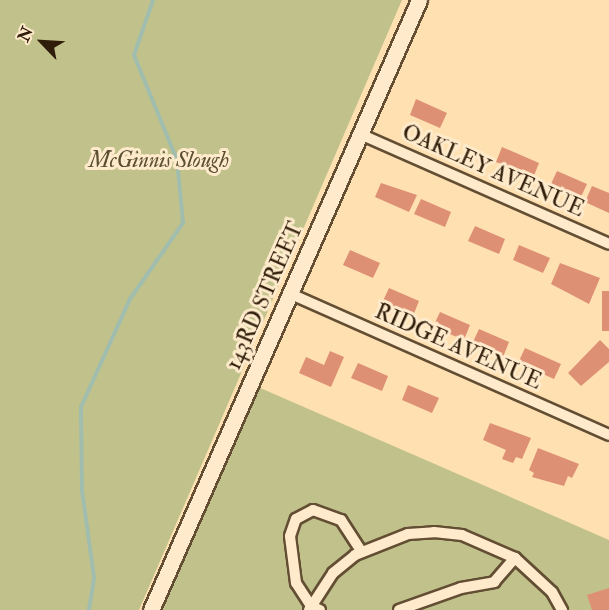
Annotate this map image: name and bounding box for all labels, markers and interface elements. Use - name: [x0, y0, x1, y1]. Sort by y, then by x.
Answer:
- north arrow: [12, 12, 72, 72]
- text: N: [14, 24, 38, 45]
- street label: OAKLEY AVENUE: [398, 119, 588, 223]
- park label: McGinnis Slough: [89, 148, 229, 174]
- street label: 143RD STREET: [221, 218, 309, 374]
- street label: RIDGE AVENUE: [371, 298, 545, 396]

